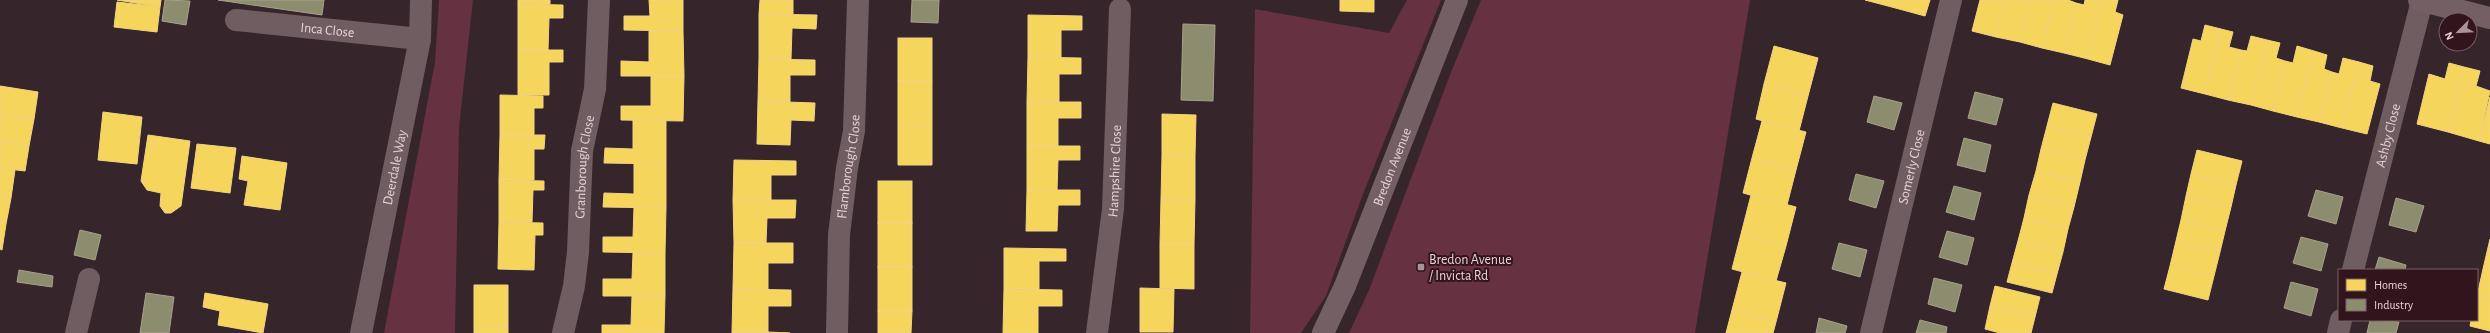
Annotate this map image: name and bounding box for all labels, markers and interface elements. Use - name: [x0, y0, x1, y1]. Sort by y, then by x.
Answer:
- north arrow: [2438, 12, 2478, 52]
- street label: Inca Close: [300, 21, 355, 40]
- text: N: [2443, 30, 2456, 42]
- street label: Ashby Close: [2374, 102, 2403, 169]
- street label: Granborough Close: [573, 114, 597, 219]
- street label: Flamborough Close: [835, 114, 862, 220]
- street label: Hampshire Close: [1106, 125, 1124, 218]
- street label: Bredon Avenue: [1371, 126, 1414, 208]
- street label: Somerly Close: [1896, 128, 1928, 206]
- street label: Deerdale Way: [381, 129, 410, 206]
- place label: Bredon Avenue / Invicta Rd: [1429, 253, 1512, 283]
- marker: Bredon Avenue / Invicta Rd: [1416, 262, 1426, 272]
- legend: [2338, 269, 2478, 321]
- text: Homes: [2374, 279, 2407, 291]
- text: Industry: [2374, 299, 2413, 312]

